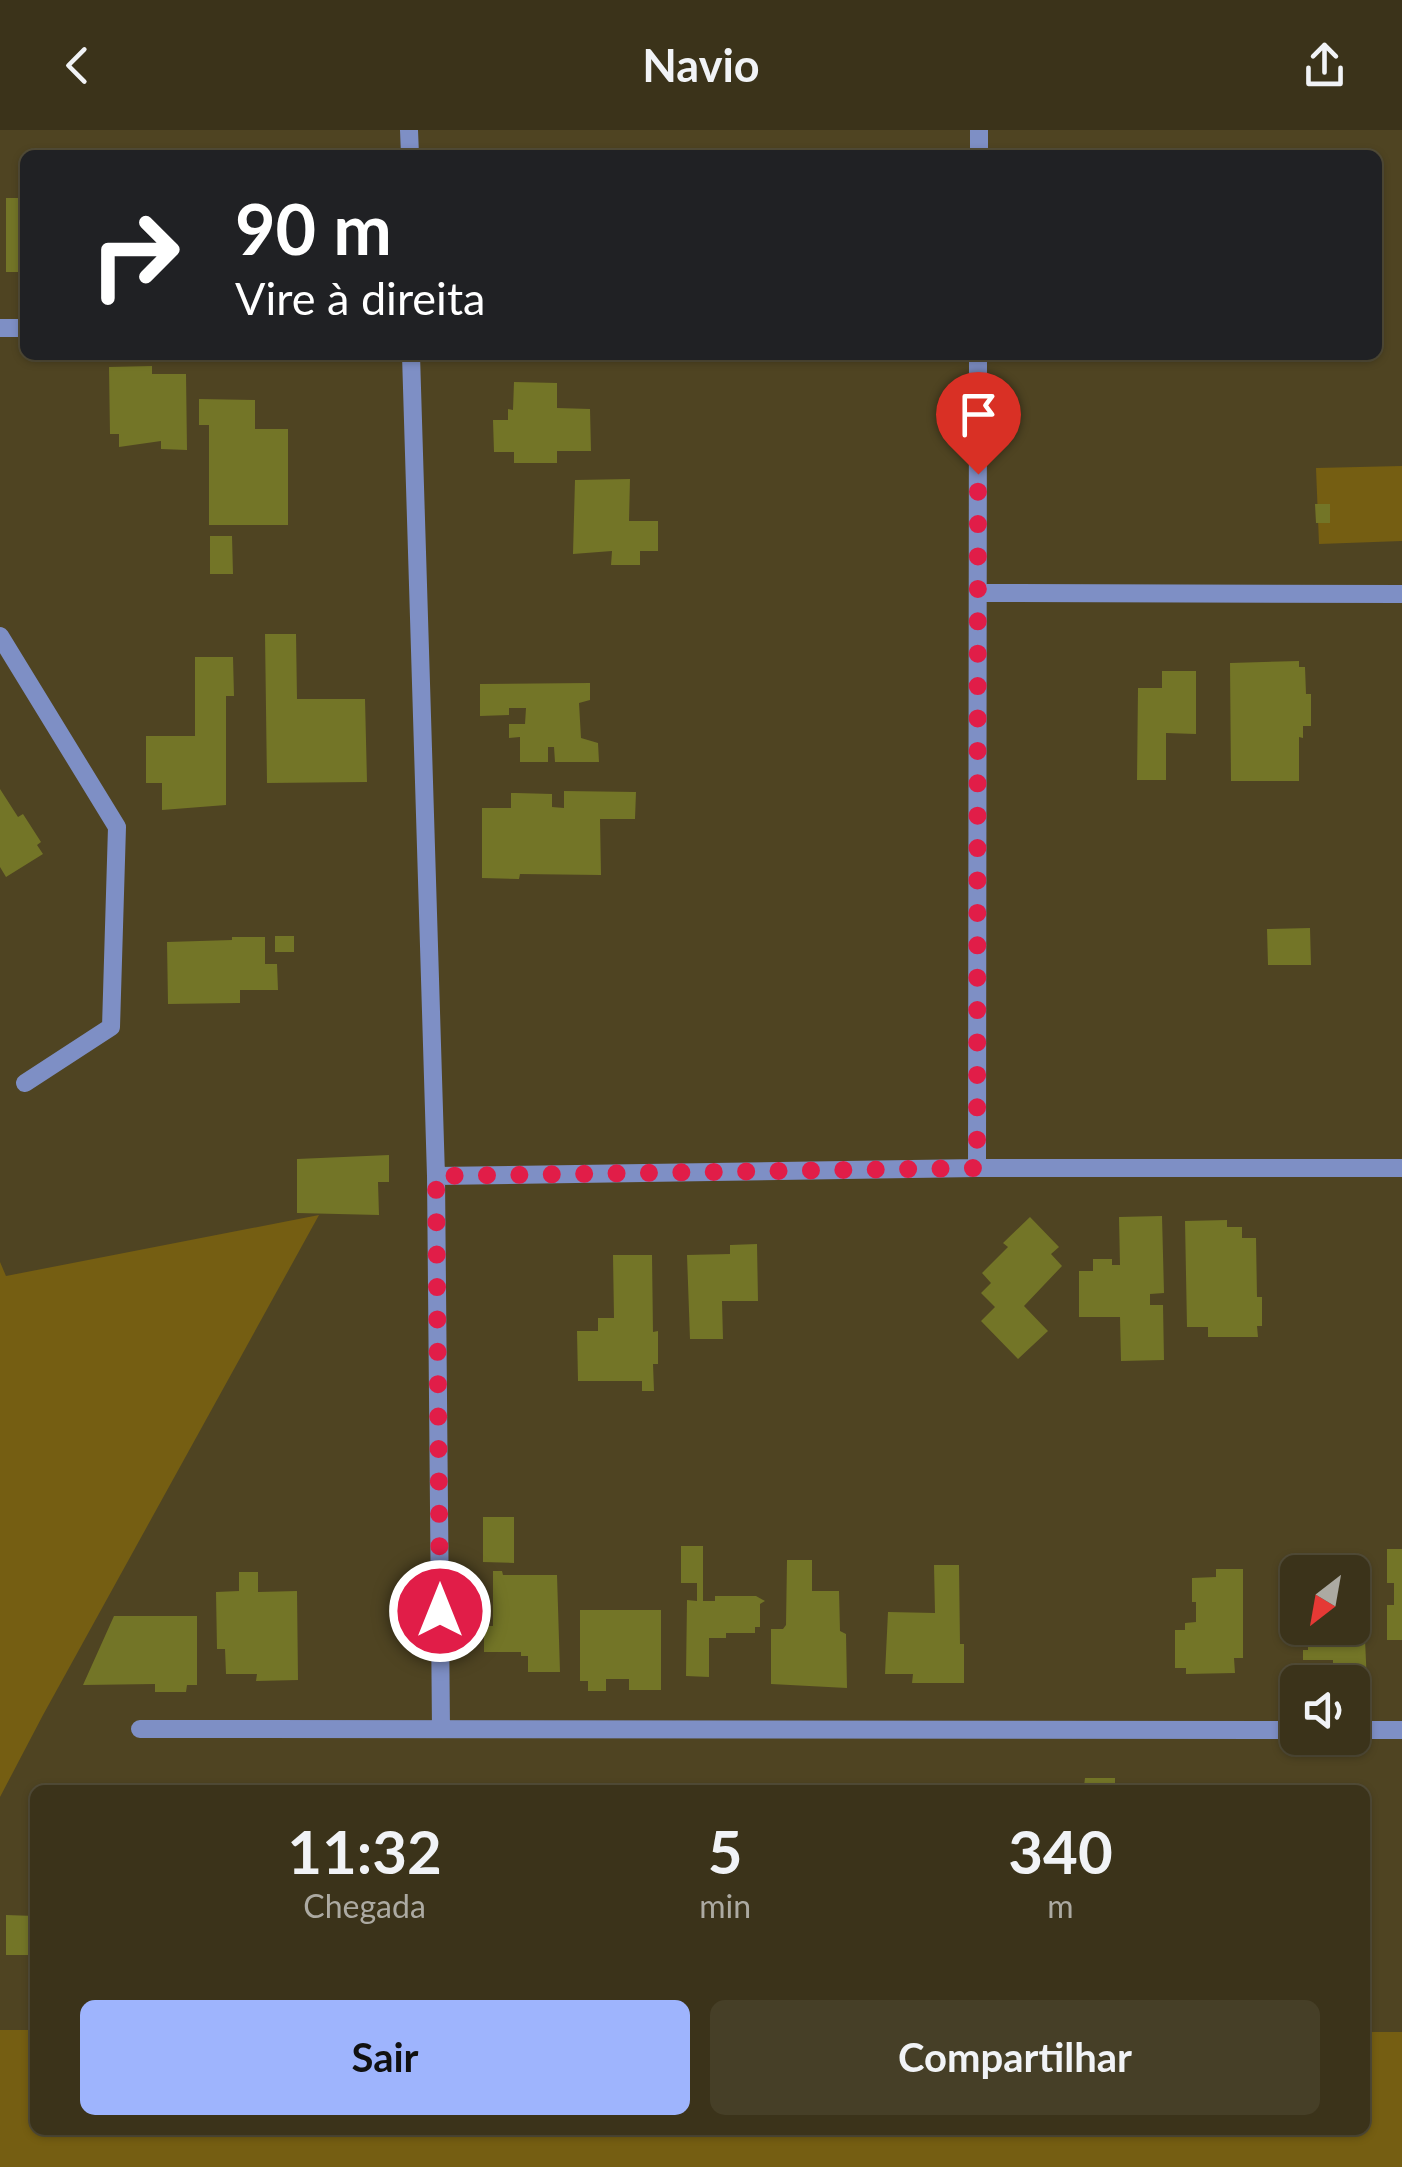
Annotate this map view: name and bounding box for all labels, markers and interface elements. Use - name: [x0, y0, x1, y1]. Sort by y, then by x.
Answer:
- icon: back: [50, 38, 105, 93]
- text: Navio: [642, 38, 760, 92]
- icon: share: [1297, 38, 1352, 93]
- text: 90 m: [235, 186, 392, 270]
- icon: right: [70, 190, 200, 320]
- text: Vire à direita: [235, 271, 485, 325]
- pin: [936, 372, 1021, 475]
- icon: arrive: [951, 387, 1006, 442]
- north arrow: [1280, 1555, 1370, 1645]
- map controls: [1280, 1555, 1370, 1755]
- position arrow: [388, 1559, 492, 1663]
- button: sound: [1280, 1665, 1370, 1755]
- text: 11:32: [287, 1815, 442, 1887]
- text: 5: [708, 1815, 743, 1887]
- text: 340: [1008, 1815, 1113, 1887]
- text: Chegada: [303, 1886, 426, 1925]
- text: min: [699, 1886, 751, 1925]
- text: m: [1047, 1886, 1074, 1925]
- button: Sair: [80, 2000, 690, 2115]
- button: Compartilhar: [710, 2000, 1320, 2115]

